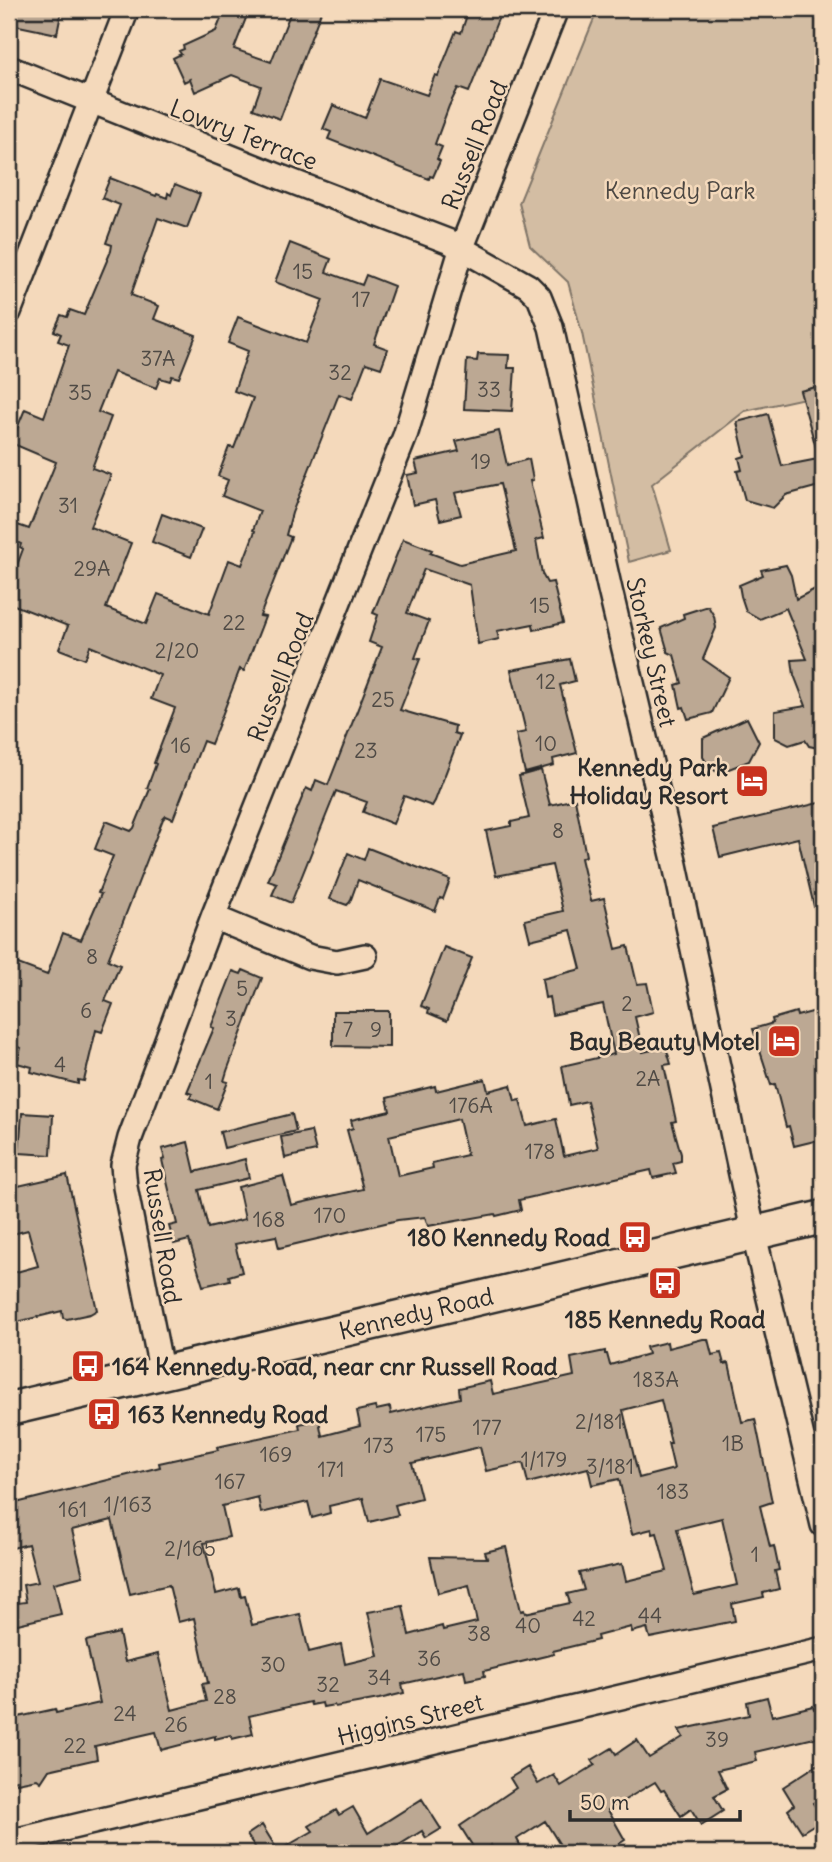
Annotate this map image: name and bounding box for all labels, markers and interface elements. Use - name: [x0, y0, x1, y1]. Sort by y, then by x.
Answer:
- street label: Russell Road: [434, 76, 514, 214]
- street label: Lowry Terrace: [166, 92, 322, 176]
- park label: Kennedy Park: [605, 175, 755, 205]
- house number: 15: [293, 258, 313, 285]
- house number: 17: [352, 286, 370, 313]
- house number: 37A: [140, 345, 176, 372]
- house number: 32: [328, 359, 352, 386]
- house number: 33: [477, 376, 501, 403]
- house number: 35: [68, 379, 92, 406]
- house number: 19: [471, 448, 491, 475]
- house number: 31: [58, 492, 78, 519]
- house number: 29A: [73, 555, 111, 582]
- street label: Storkey Street: [620, 574, 684, 730]
- house number: 15: [530, 592, 550, 619]
- street label: Russell Road: [240, 608, 320, 746]
- house number: 22: [222, 609, 246, 636]
- house number: 2/20: [155, 637, 199, 664]
- house number: 12: [536, 668, 556, 695]
- house number: 25: [371, 686, 395, 713]
- house number: 10: [535, 730, 557, 757]
- house number: 16: [171, 732, 191, 759]
- house number: 23: [354, 737, 378, 764]
- place label: Kennedy Park Holiday Resort: [570, 752, 729, 810]
- hotel icon: Kennedy Park Holiday Resort: [733, 762, 771, 800]
- house number: 8: [552, 817, 564, 844]
- house number: 8: [86, 943, 98, 970]
- house number: 5: [236, 975, 248, 1002]
- house number: 2: [621, 990, 633, 1017]
- house number: 6: [80, 997, 92, 1024]
- house number: 3: [225, 1005, 237, 1032]
- house number: 7: [343, 1016, 353, 1043]
- house number: 9: [370, 1016, 382, 1043]
- hotel icon: Bay Beauty Motel: [765, 1022, 803, 1060]
- place label: Bay Beauty Motel: [569, 1026, 760, 1056]
- house number: 4: [54, 1051, 66, 1078]
- house number: 2A: [636, 1065, 661, 1092]
- house number: 1: [205, 1068, 213, 1095]
- house number: 176A: [449, 1092, 493, 1119]
- house number: 178: [525, 1138, 555, 1165]
- street label: Russell Road: [137, 1166, 189, 1306]
- house number: 170: [314, 1202, 346, 1229]
- house number: 168: [253, 1206, 285, 1233]
- bus stop icon: 180 Kennedy Road: [616, 1218, 654, 1256]
- place label: 180 Kennedy Road: [408, 1222, 610, 1252]
- bus stop icon: 185 Kennedy Road: [646, 1264, 684, 1302]
- street label: Kennedy Road: [336, 1280, 496, 1346]
- place label: 185 Kennedy Road: [565, 1304, 765, 1334]
- bus stop icon: 164 Kennedy Road, near cnr Russell Road: [69, 1347, 107, 1385]
- place label: 164 Kennedy Road, near cnr Russell Road: [112, 1351, 558, 1381]
- house number: 183A: [633, 1366, 679, 1393]
- bus stop icon: 163 Kennedy Road: [85, 1395, 123, 1433]
- place label: 163 Kennedy Road: [128, 1399, 328, 1429]
- house number: 2/181: [575, 1408, 623, 1435]
- house number: 177: [473, 1414, 501, 1441]
- house number: 175: [416, 1421, 446, 1448]
- house number: 1B: [722, 1430, 744, 1457]
- house number: 173: [364, 1432, 394, 1459]
- house number: 169: [260, 1441, 292, 1468]
- house number: 1/179: [521, 1446, 567, 1473]
- house number: 3/181: [586, 1453, 634, 1480]
- house number: 171: [318, 1456, 344, 1483]
- house number: 167: [215, 1468, 245, 1495]
- house number: 183: [657, 1478, 689, 1505]
- house number: 1/163: [104, 1491, 152, 1518]
- house number: 161: [59, 1496, 87, 1523]
- house number: 2/165: [164, 1535, 216, 1562]
- house number: 1: [751, 1541, 759, 1568]
- house number: 44: [638, 1602, 662, 1629]
- house number: 42: [572, 1605, 596, 1632]
- house number: 40: [515, 1612, 541, 1639]
- house number: 38: [467, 1620, 491, 1647]
- house number: 36: [417, 1645, 441, 1672]
- house number: 30: [260, 1651, 286, 1678]
- house number: 34: [367, 1664, 391, 1691]
- house number: 32: [316, 1671, 340, 1698]
- house number: 28: [213, 1683, 237, 1710]
- street label: Higgins Street: [334, 1686, 486, 1752]
- house number: 24: [113, 1700, 137, 1727]
- house number: 26: [164, 1711, 188, 1738]
- house number: 39: [705, 1726, 729, 1753]
- house number: 22: [63, 1732, 87, 1759]
- scale bar: [570, 1778, 739, 1822]
- text: 50 m: [580, 1789, 629, 1816]

